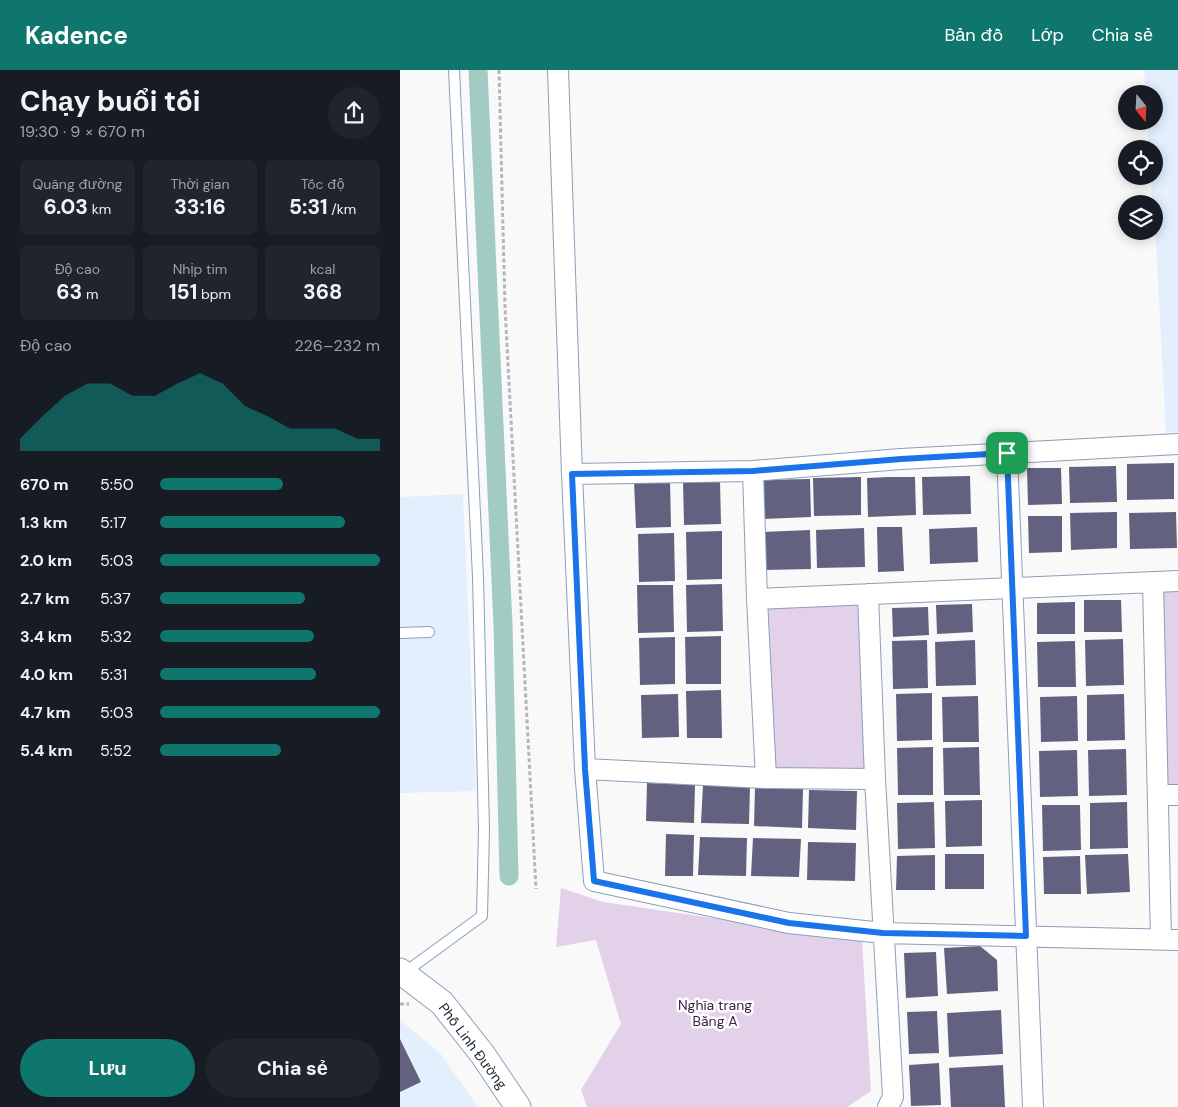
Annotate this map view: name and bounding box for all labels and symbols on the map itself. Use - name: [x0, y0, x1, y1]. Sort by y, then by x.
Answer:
- north arrow: [1118, 85, 1162, 130]
- pin: [986, 432, 1028, 474]
- park label: Nghĩa trang Bằng A: [678, 996, 752, 1030]
- street label: Phố Linh Đường: [435, 999, 511, 1093]

